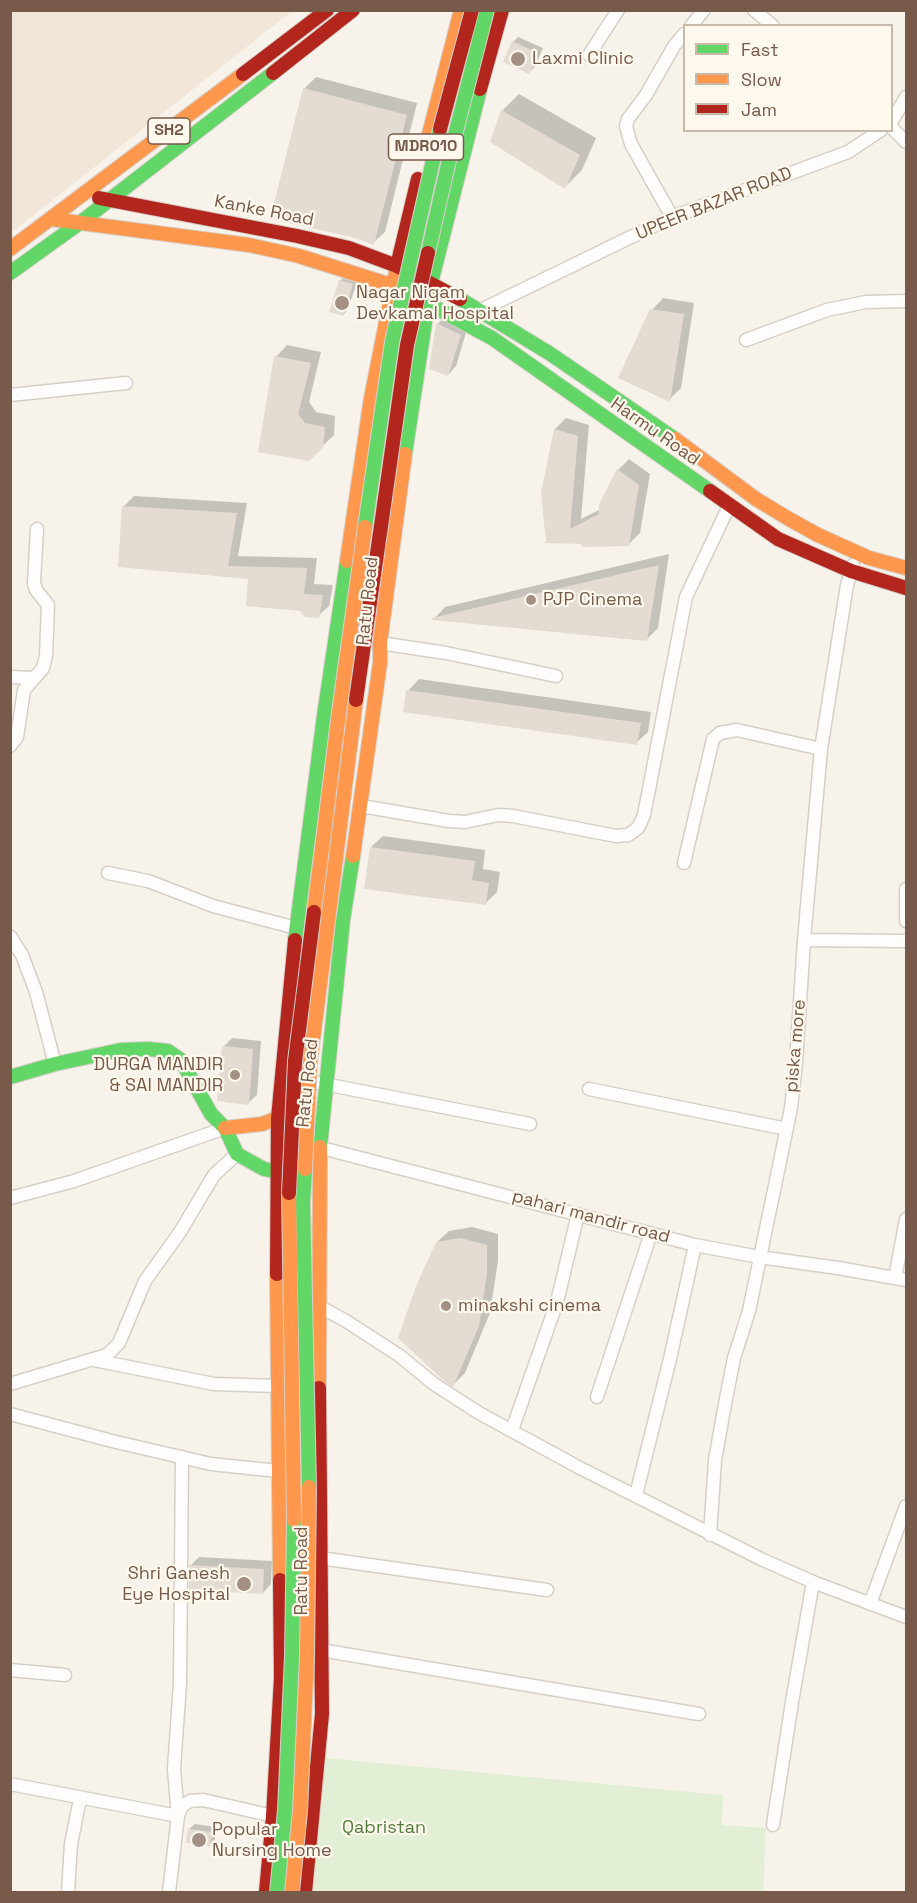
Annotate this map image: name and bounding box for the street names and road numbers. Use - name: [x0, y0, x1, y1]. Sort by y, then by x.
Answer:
- road number: SH2: [148, 118, 190, 144]
- road number: MDR010: [388, 134, 464, 160]
- street label: UPEER BAZAR ROAD: [633, 163, 795, 245]
- street label: Kanke Road: [212, 191, 316, 231]
- street label: Harmu Road: [606, 393, 704, 471]
- street label: Ratu Road: [353, 555, 383, 647]
- street label: piska more: [781, 998, 811, 1094]
- street label: Ratu Road: [293, 1037, 323, 1129]
- street label: pahari mandir road: [510, 1186, 672, 1248]
- street label: Ratu Road: [291, 1526, 313, 1616]

